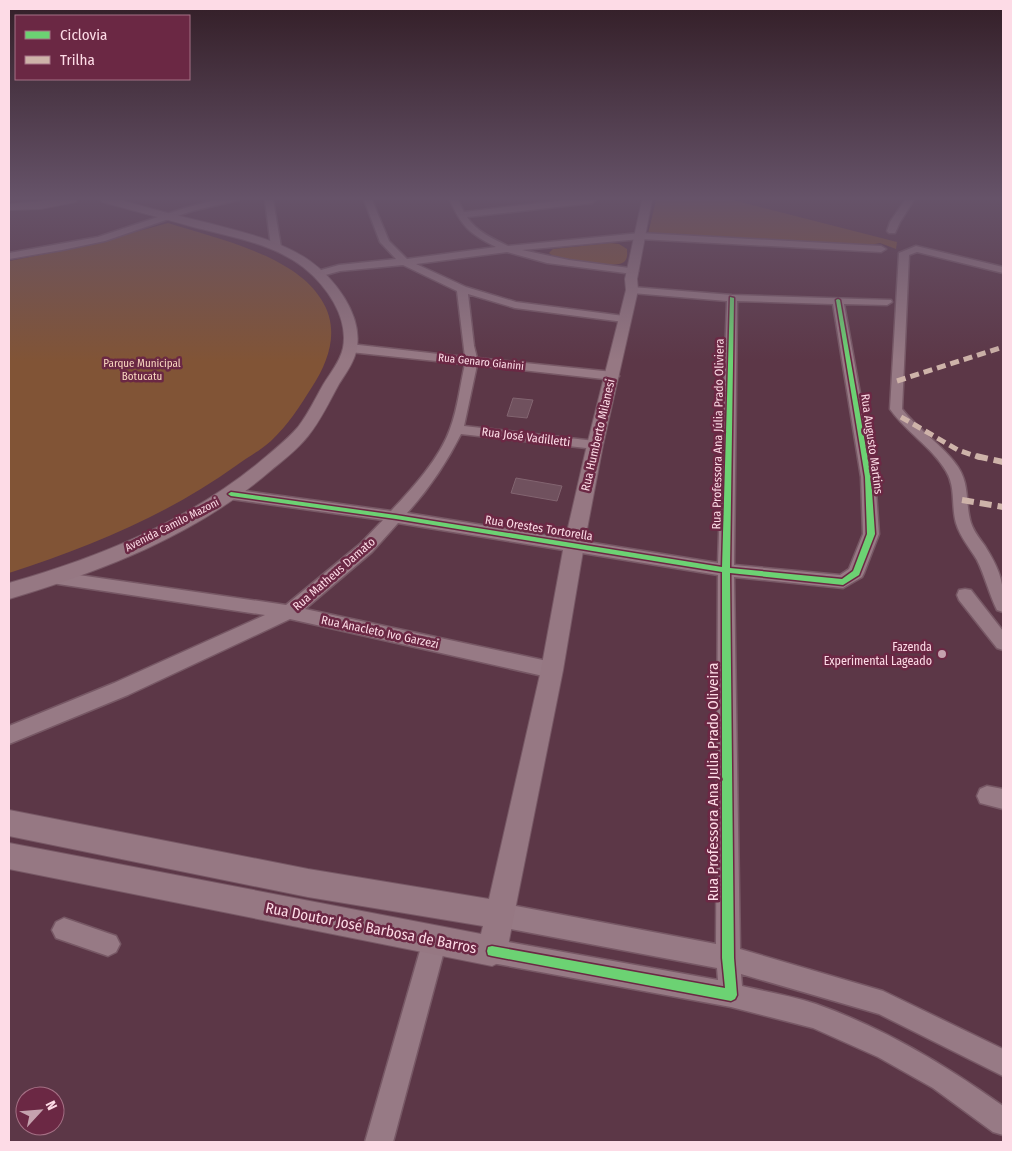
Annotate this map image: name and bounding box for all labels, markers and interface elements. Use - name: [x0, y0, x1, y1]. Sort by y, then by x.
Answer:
- legend: [15, 15, 190, 80]
- text: Ciclovia: [60, 26, 107, 44]
- text: Trilha: [60, 51, 95, 69]
- street label: Rua Professora Ana Júlia Prado Oliviera: [709, 338, 727, 530]
- street label: Rua Genaro Gianini: [437, 351, 525, 373]
- park label: Parque Municipal Botucatu: [103, 357, 181, 383]
- street label: Rua Humberto Milanesi: [578, 378, 618, 492]
- street label: Rua Augusto Martins: [858, 393, 886, 495]
- street label: Rua José Vadilletti: [481, 425, 571, 449]
- street label: Avenida Camilo Mazoni: [123, 496, 221, 554]
- street label: Rua Orestes Tortorella: [484, 513, 594, 543]
- street label: Rua Matheus Damato: [290, 535, 378, 613]
- street label: Rua Anacleto Ivo Garzezi: [320, 613, 440, 651]
- place label: Fazenda Experimental Lageado: [824, 640, 932, 668]
- marker: Fazenda Experimental Lageado: [936, 648, 948, 660]
- street label: Rua Professora Ana Julia Prado Oliveira: [704, 663, 722, 901]
- street label: Rua Doutor José Barbosa de Barros: [264, 899, 478, 957]
- north arrow: [15, 1086, 65, 1136]
- text: N: [42, 1098, 61, 1113]

